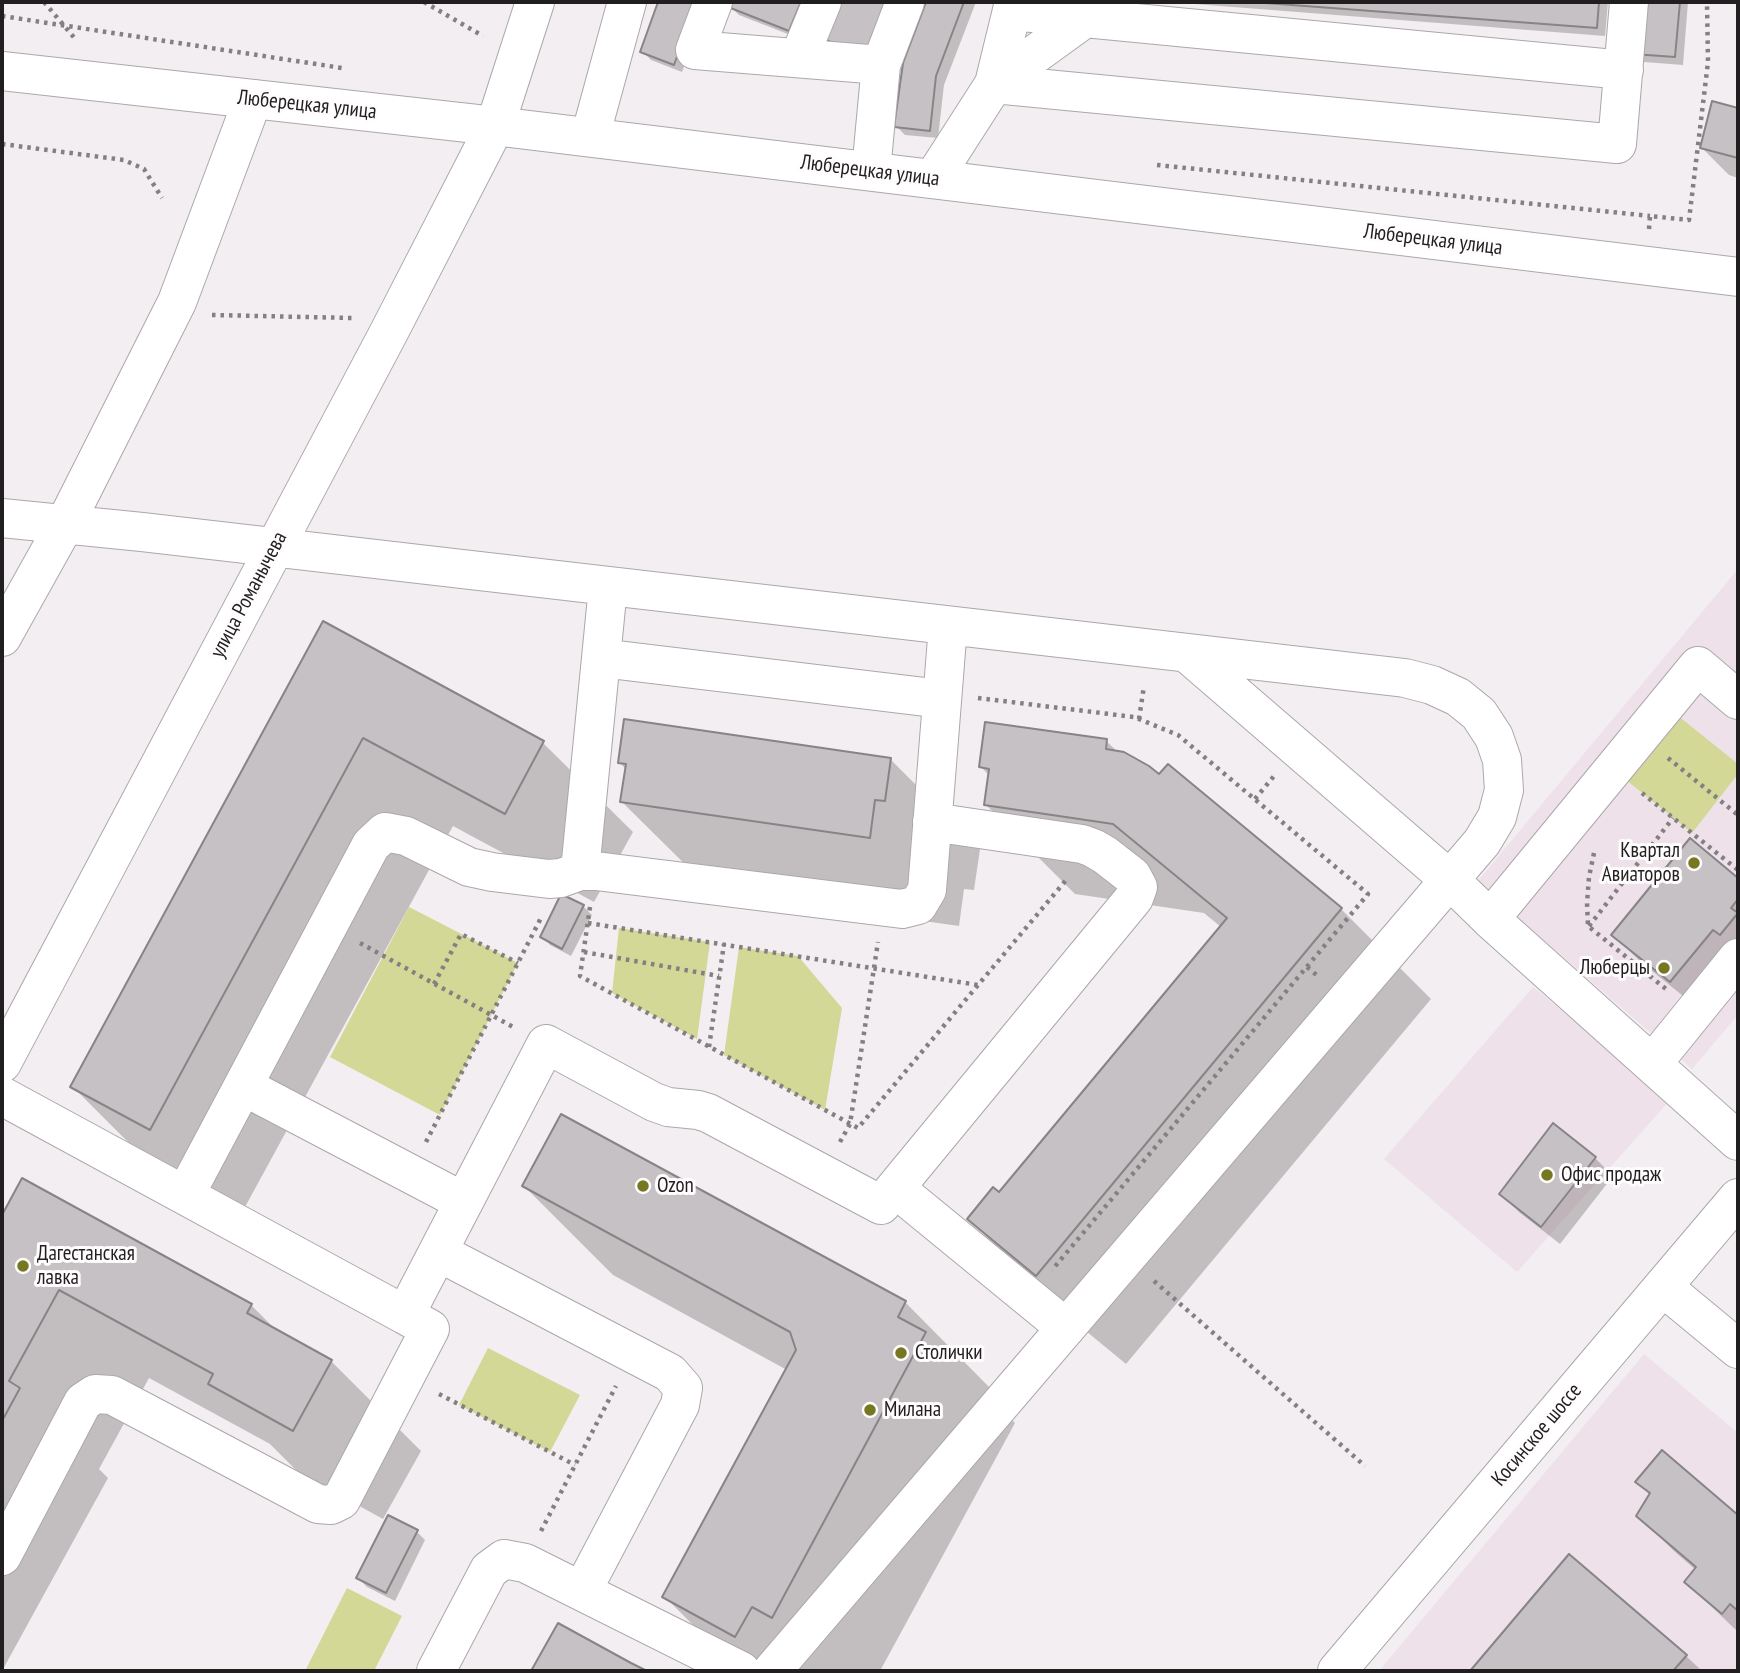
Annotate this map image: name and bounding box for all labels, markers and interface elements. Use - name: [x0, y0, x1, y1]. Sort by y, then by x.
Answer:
- street label: Люберецкая улица: [236, 85, 378, 125]
- street label: Люберецкая улица: [799, 150, 941, 192]
- street label: Люберецкая улица: [1362, 219, 1504, 261]
- street label: улица Романычева: [205, 528, 293, 662]
- place label: Квартал Авиаторов: [1602, 838, 1680, 888]
- marker: Квартал Авиаторов: [1686, 855, 1702, 871]
- place label: Люберцы: [1580, 955, 1650, 981]
- marker: Люберцы: [1656, 960, 1672, 976]
- place label: Офис продаж: [1561, 1162, 1661, 1188]
- marker: Офис продаж: [1539, 1167, 1555, 1183]
- place label: Ozon: [657, 1173, 694, 1199]
- marker: Ozon: [635, 1178, 651, 1194]
- place label: Дагестанская лавка: [37, 1241, 135, 1291]
- marker: Дагестанская лавка: [15, 1258, 31, 1274]
- place label: Столички: [915, 1340, 983, 1366]
- marker: Столички: [893, 1345, 909, 1361]
- street label: Косинское шоссе: [1487, 1379, 1587, 1491]
- place label: Милана: [884, 1397, 941, 1423]
- marker: Милана: [862, 1402, 878, 1418]

